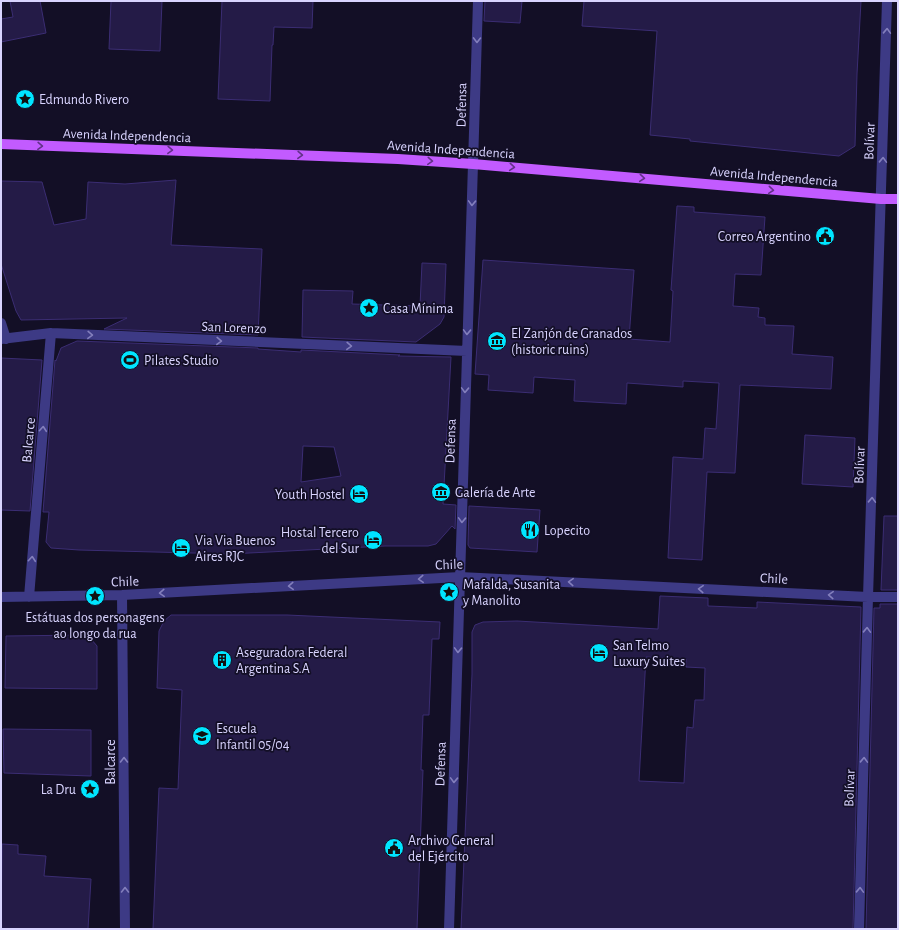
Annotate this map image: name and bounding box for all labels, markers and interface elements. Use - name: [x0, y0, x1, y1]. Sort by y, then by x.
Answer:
- one-way arrow: [882, 28, 891, 34]
- one-way arrow: [472, 37, 481, 43]
- street label: Defensa: [455, 82, 469, 128]
- place icon: Edmundo Rivero: [14, 88, 36, 110]
- place label: Edmundo Rivero: [39, 93, 129, 107]
- street label: Bolívar: [862, 122, 878, 160]
- street label: Avenida Independencia: [63, 127, 192, 145]
- street label: Avenida Independencia: [387, 139, 516, 161]
- one-way arrow: [37, 141, 43, 150]
- one-way arrow: [167, 146, 173, 155]
- one-way arrow: [297, 151, 303, 159]
- one-way arrow: [427, 156, 433, 165]
- one-way arrow: [878, 157, 887, 163]
- one-way arrow: [509, 162, 515, 171]
- street label: Avenida Independencia: [709, 164, 839, 190]
- one-way arrow: [639, 174, 645, 183]
- one-way arrow: [768, 185, 774, 194]
- one-way arrow: [468, 200, 476, 206]
- public building icon: Correo Argentino: [814, 225, 836, 247]
- place label: Correo Argentino: [718, 230, 811, 244]
- place icon: Casa Mínima: [358, 297, 380, 319]
- place label: Casa Mínima: [383, 302, 454, 316]
- street label: San Lorenzo: [201, 320, 267, 336]
- place label: El Zanjón de Granados (historic ruins): [511, 327, 632, 357]
- one-way arrow: [463, 329, 472, 335]
- museum icon: El Zanjón de Granados (historic ruins): [486, 330, 508, 352]
- one-way arrow: [87, 331, 93, 339]
- one-way arrow: [216, 336, 223, 345]
- one-way arrow: [346, 342, 352, 350]
- sports icon: Pilates Studio: [119, 349, 141, 371]
- place label: Pilates Studio: [144, 354, 219, 368]
- one-way arrow: [461, 387, 470, 393]
- street label: Balcarce: [20, 417, 38, 463]
- street label: Defensa: [443, 418, 459, 464]
- one-way arrow: [38, 426, 47, 432]
- street label: Bolívar: [852, 446, 868, 484]
- museum icon: Galería de Arte: [430, 481, 452, 503]
- hotel icon: Youth Hostel: [348, 483, 370, 505]
- place label: Galería de Arte: [455, 486, 536, 500]
- place label: Youth Hostel: [275, 488, 345, 502]
- one-way arrow: [867, 497, 876, 503]
- one-way arrow: [458, 517, 466, 523]
- restaurant icon: Lopecito: [519, 519, 541, 541]
- place label: Lopecito: [544, 524, 590, 538]
- place label: Hostal Tercero del Sur: [281, 526, 359, 556]
- hotel icon: Hostal Tercero del Sur: [362, 529, 384, 551]
- place label: Via Via Buenos Aires RJC: [195, 534, 276, 564]
- hotel icon: Via Via Buenos Aires RJC: [170, 537, 192, 559]
- one-way arrow: [28, 556, 37, 562]
- street label: Chile: [435, 558, 463, 572]
- street label: Chile: [760, 571, 788, 587]
- street label: Chile: [111, 575, 139, 589]
- one-way arrow: [418, 575, 424, 583]
- place label: Mafalda, Susanita y Manolito: [462, 578, 561, 608]
- one-way arrow: [568, 578, 574, 587]
- place icon: Mafalda, Susanita y Manolito: [438, 581, 460, 603]
- one-way arrow: [288, 582, 294, 590]
- place icon: Estátuas dos personagens ao longo da rua: [84, 585, 106, 607]
- one-way arrow: [698, 585, 704, 593]
- one-way arrow: [159, 589, 165, 597]
- one-way arrow: [828, 591, 834, 600]
- place label: Estátuas dos personagens ao longo da rua: [25, 611, 165, 641]
- one-way arrow: [863, 627, 872, 633]
- place label: San Telmo Luxury Suites: [613, 639, 685, 669]
- hotel icon: San Telmo Luxury Suites: [588, 642, 610, 664]
- place label: Aseguradora Federal Argentina S.A: [236, 646, 347, 676]
- one-way arrow: [454, 647, 462, 653]
- building icon: Aseguradora Federal Argentina S.A: [211, 649, 233, 671]
- place label: Escuela Infantil 05/04: [216, 722, 290, 752]
- school or university icon: Escuela Infantil 05/04: [191, 725, 213, 747]
- street label: Balcarce: [104, 739, 118, 785]
- street label: Defensa: [433, 741, 449, 787]
- one-way arrow: [120, 757, 128, 763]
- one-way arrow: [859, 757, 868, 763]
- street label: Bolívar: [842, 769, 858, 807]
- one-way arrow: [449, 777, 458, 783]
- place icon: La Dru: [79, 778, 101, 800]
- place label: La Dru: [41, 783, 76, 797]
- place label: Archivo General del Ejército: [408, 834, 494, 864]
- public building icon: Archivo General del Ejército: [383, 837, 405, 859]
- one-way arrow: [121, 887, 129, 893]
- one-way arrow: [856, 887, 864, 893]

